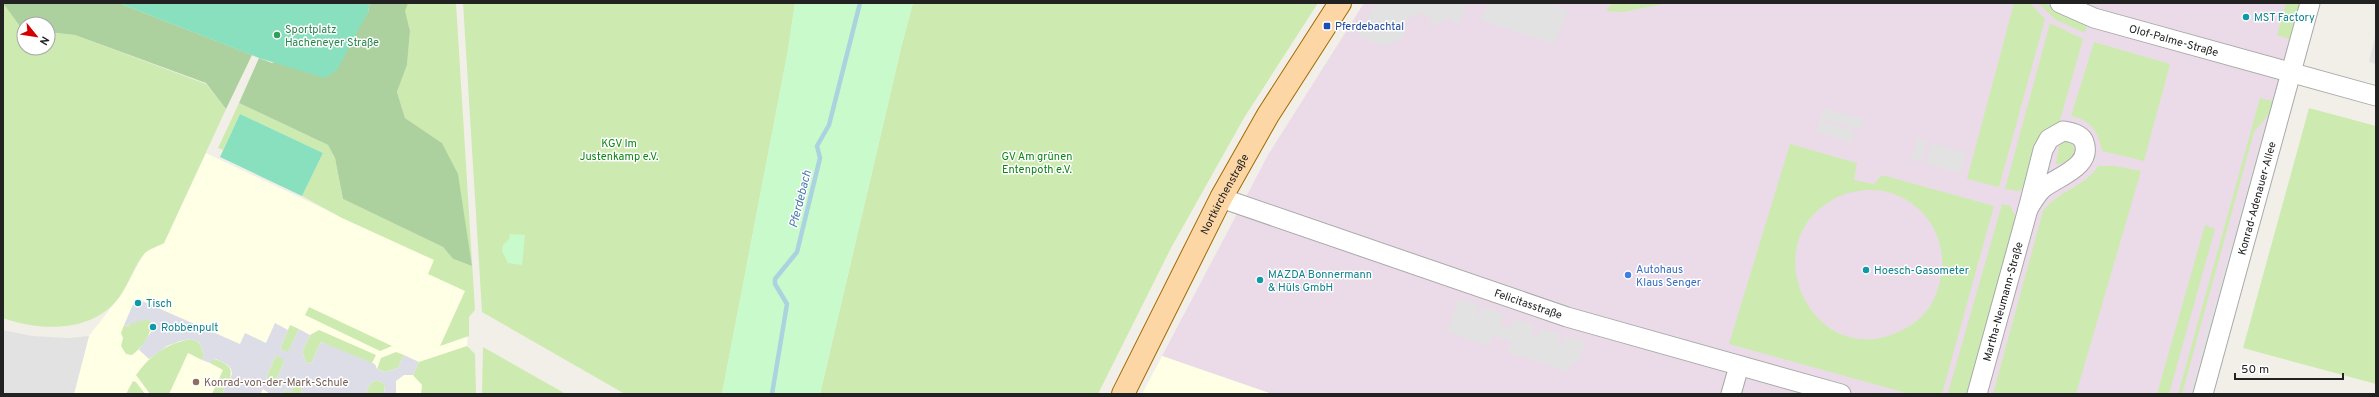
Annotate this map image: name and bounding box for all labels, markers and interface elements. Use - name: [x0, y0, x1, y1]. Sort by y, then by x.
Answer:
- place label: MST Factory: [2254, 11, 2315, 25]
- marker: MST Factory: [2241, 12, 2251, 22]
- north arrow: [16, 16, 56, 56]
- place label: Pferdebachtal: [1335, 20, 1404, 34]
- marker: Pferdebachtal: [1322, 21, 1332, 31]
- street label: Olof-Palme-Straße: [2127, 22, 2220, 60]
- place label: Sportplatz Hacheneyer Straße: [285, 23, 379, 50]
- marker: Sportplatz Hacheneyer Straße: [272, 30, 282, 40]
- text: N: [36, 34, 52, 47]
- park label: KGV Im Justenkamp e.V.: [579, 137, 659, 164]
- street label: Konrad-Adenauer-Allee: [2235, 140, 2280, 257]
- park label: GV Am grünen Entenpoth e.V.: [1002, 150, 1072, 177]
- street label: Nortkirchenstraße: [1198, 152, 1253, 237]
- water label: Pferdebach: [786, 168, 816, 230]
- street label: Martha-Neumann-Straße: [1980, 240, 2027, 363]
- place label: Autohaus Klaus Senger: [1636, 263, 1702, 290]
- place label: Hoesch-Gasometer: [1874, 264, 1970, 278]
- marker: Hoesch-Gasometer: [1861, 265, 1871, 275]
- place label: MAZDA Bonnermann & Hüls GmbH: [1268, 268, 1372, 295]
- marker: Autohaus Klaus Senger: [1623, 270, 1633, 280]
- marker: MAZDA Bonnermann & Hüls GmbH: [1255, 275, 1265, 285]
- street label: Felicitasstraße: [1492, 286, 1564, 323]
- place label: Tisch: [146, 297, 172, 311]
- marker: Tisch: [133, 298, 143, 308]
- place label: Robbenpult: [161, 321, 219, 335]
- marker: Robbenpult: [148, 322, 158, 332]
- scale bar: [2235, 355, 2343, 381]
- text: 50 m: [2241, 362, 2269, 378]
- place label: Konrad-von-der-Mark-Schule: [204, 376, 348, 390]
- marker: Konrad-von-der-Mark-Schule: [191, 377, 201, 387]

